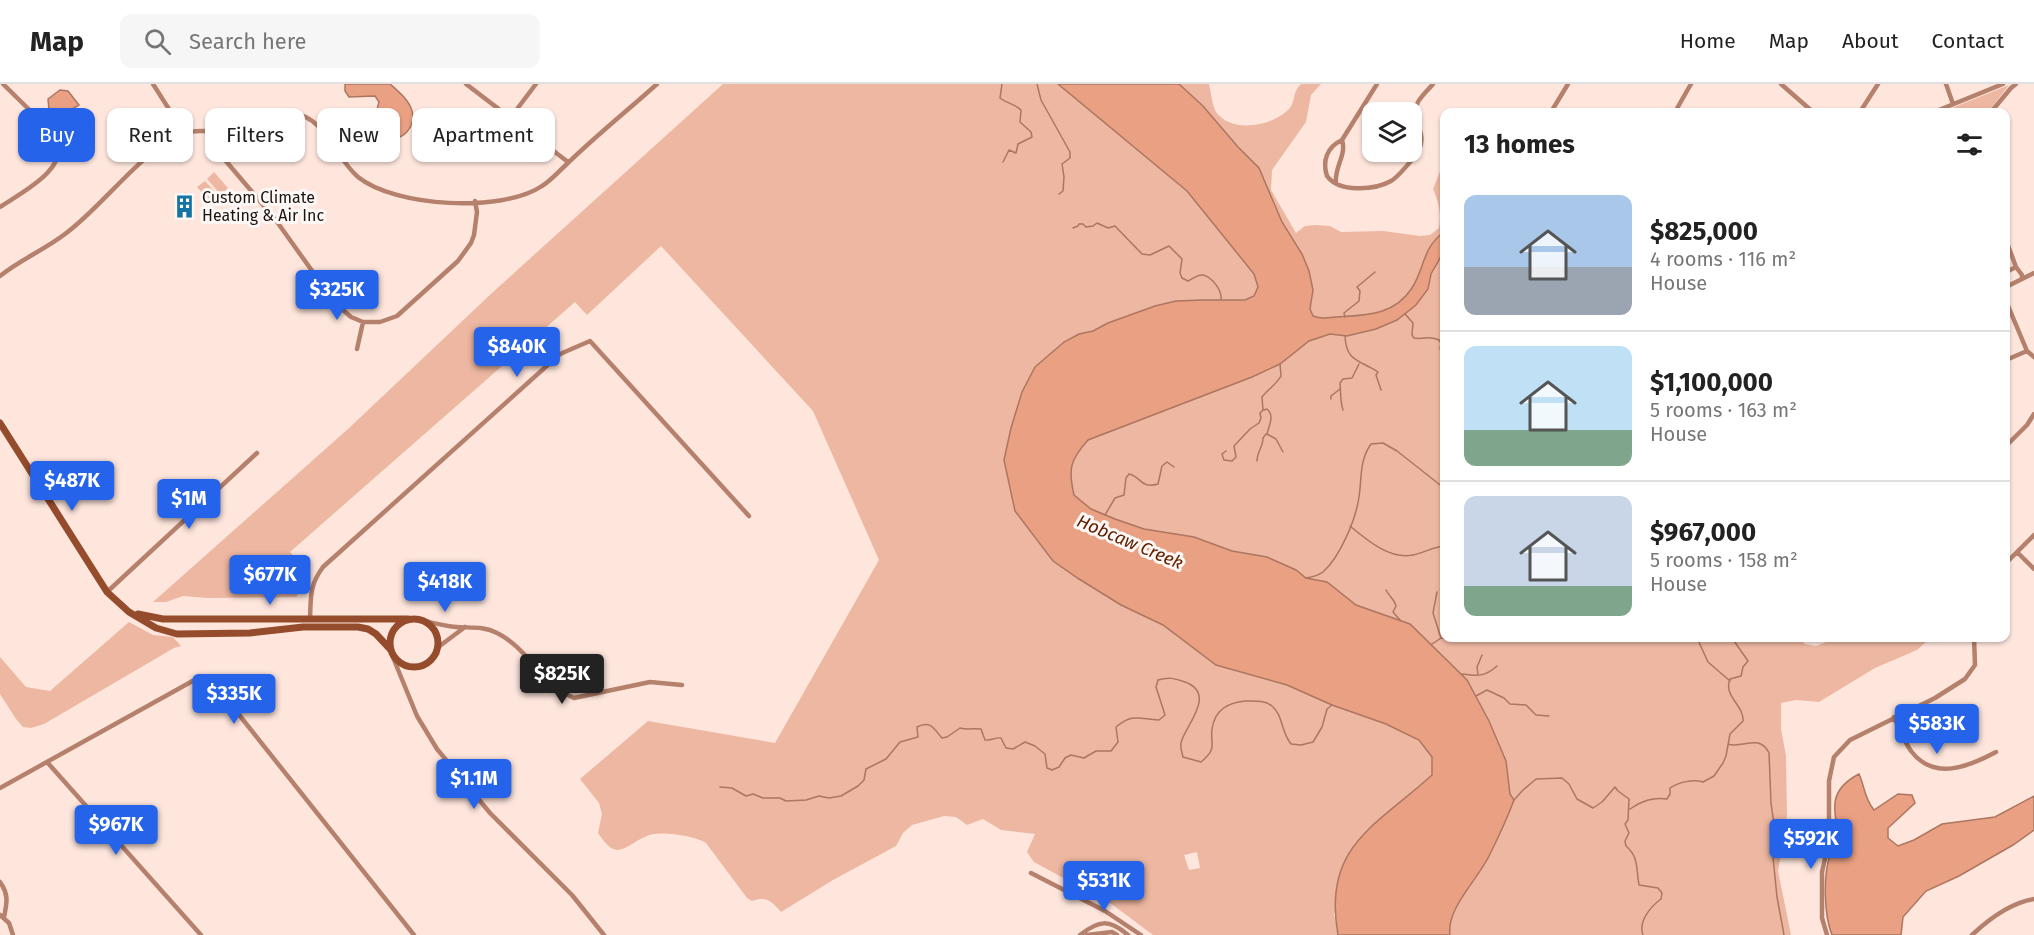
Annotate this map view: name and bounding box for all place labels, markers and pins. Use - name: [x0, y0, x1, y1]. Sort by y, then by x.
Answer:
- place label: Custom Climate Heating & Air Inc: [202, 188, 324, 225]
- building icon: Custom Climate Heating & Air Inc: [171, 193, 197, 219]
- pin: $325K: [295, 270, 379, 321]
- pin: $840K: [475, 327, 559, 378]
- pin: $487K: [30, 461, 114, 512]
- pin: $1M: [160, 479, 218, 530]
- pin: $677K: [228, 555, 312, 606]
- pin: $418K: [403, 562, 487, 613]
- pin: $825K: [520, 654, 604, 705]
- pin: $335K: [192, 674, 276, 725]
- pin: $583K: [1895, 704, 1979, 755]
- pin: $1.1M: [432, 759, 516, 810]
- pin: $967K: [74, 805, 158, 856]
- pin: $592K: [1769, 819, 1853, 870]
- pin: $531K: [1062, 861, 1146, 912]

